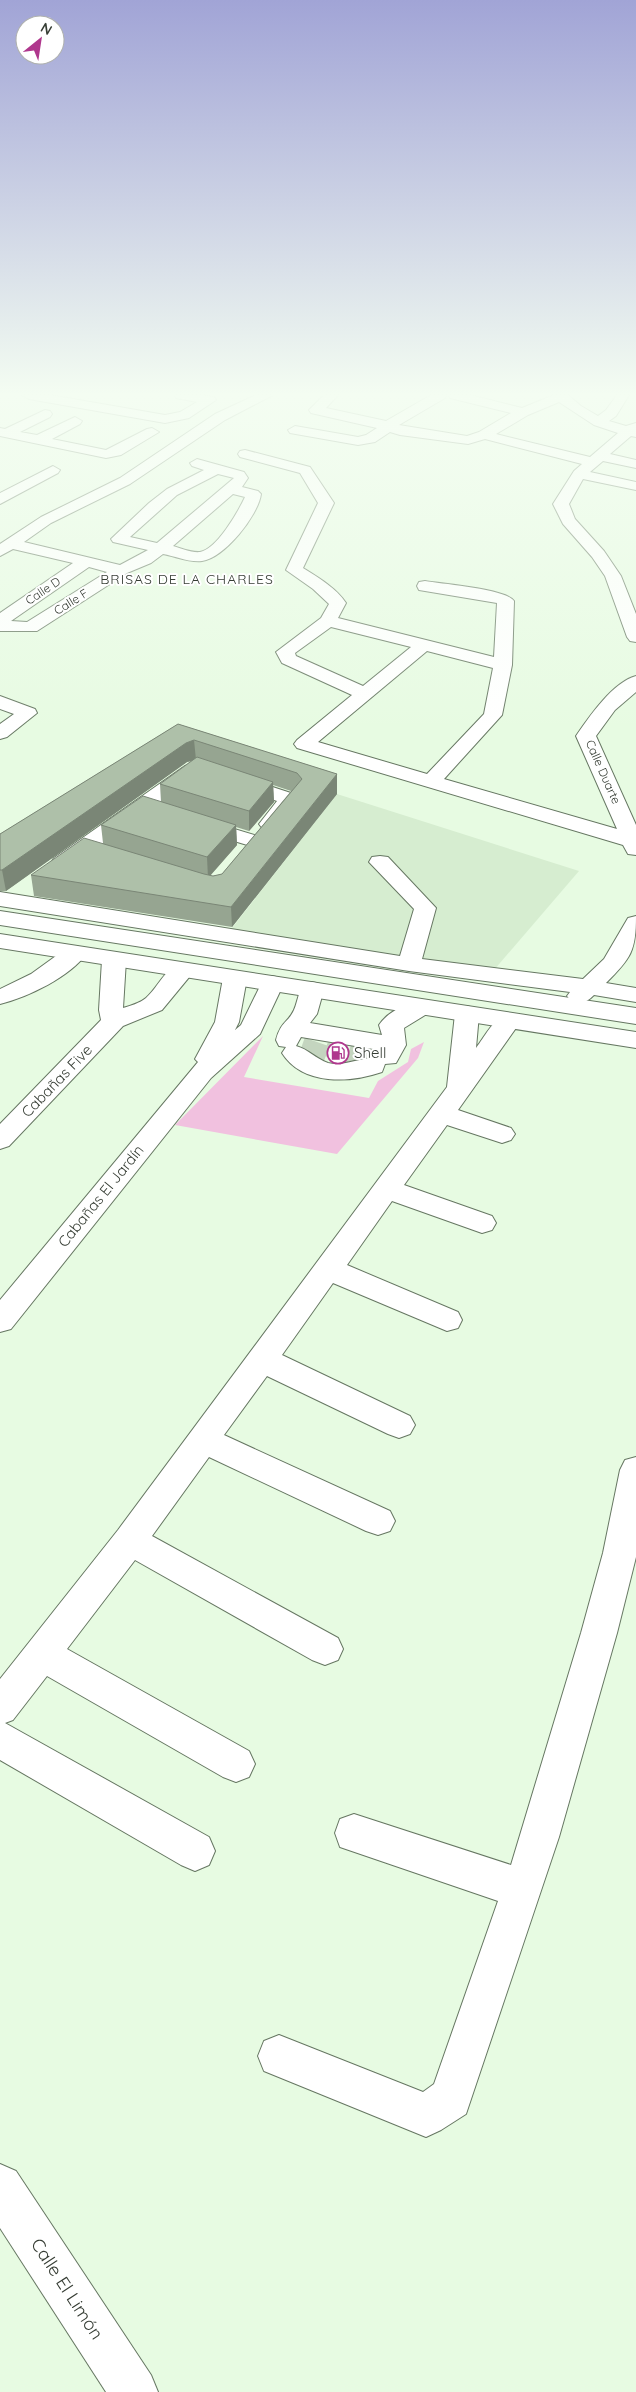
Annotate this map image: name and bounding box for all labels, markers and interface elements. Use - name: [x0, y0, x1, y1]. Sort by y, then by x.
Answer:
- north arrow: [15, 15, 65, 65]
- text: N: [38, 18, 55, 39]
- district label: BRISAS DE LA CHARLES: [100, 570, 274, 588]
- street label: Calle D: [22, 573, 63, 608]
- street label: Calle F: [51, 585, 91, 618]
- street label: Calle Duarte: [583, 737, 624, 806]
- street label: Cabañas Five: [17, 1040, 96, 1121]
- fuel station icon: Shell: [326, 1041, 350, 1065]
- place label: Shell: [354, 1043, 386, 1062]
- street label: Cabañas El Jardín: [54, 1141, 148, 1251]
- street label: Calle El Limón: [26, 2234, 109, 2344]

